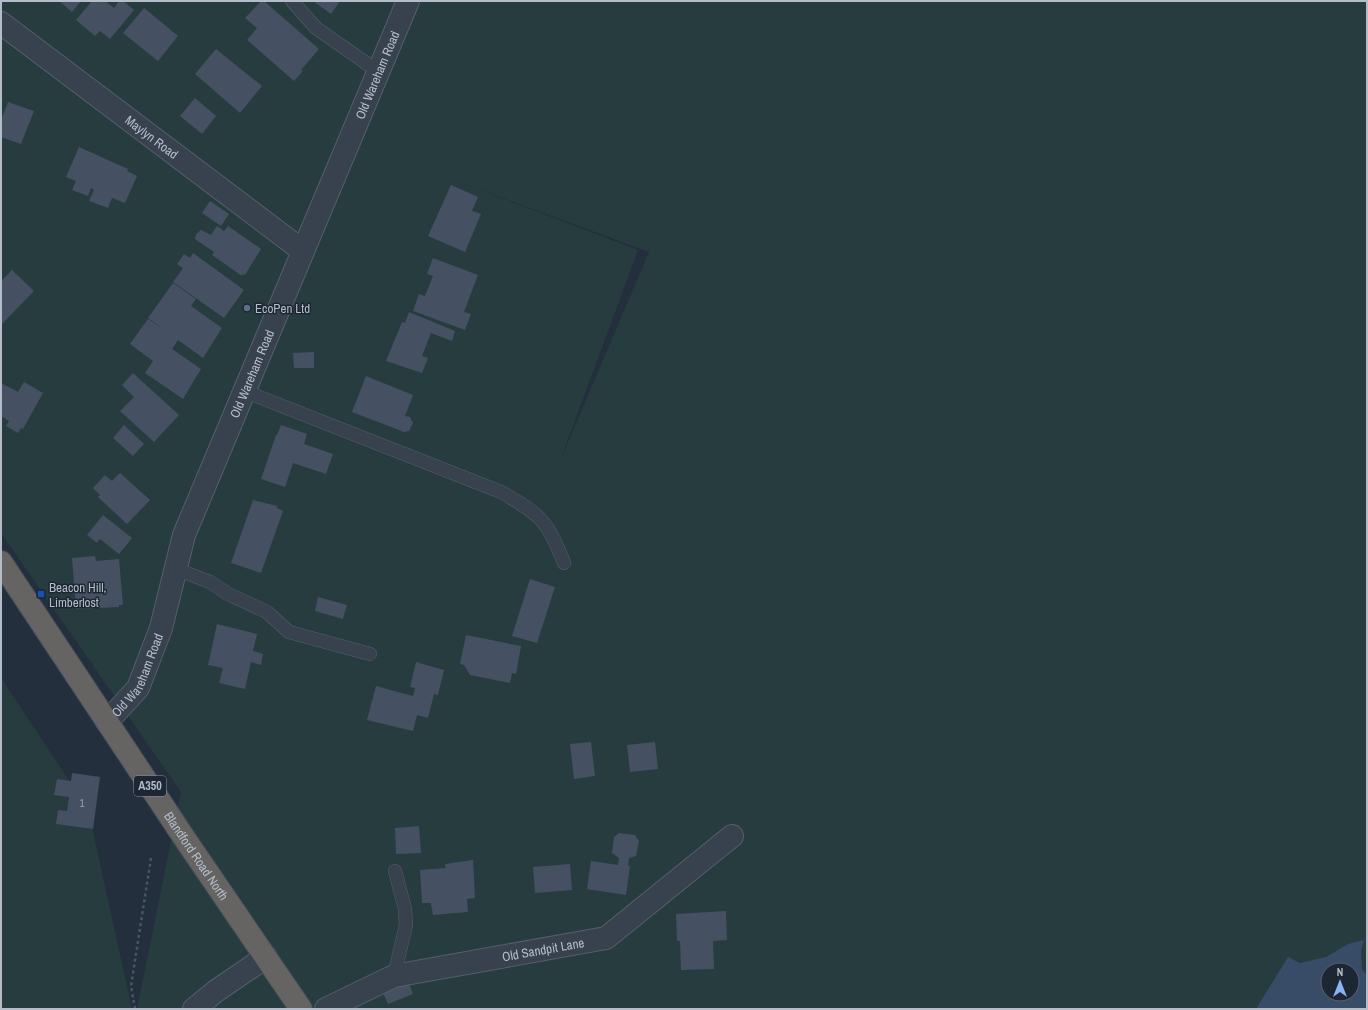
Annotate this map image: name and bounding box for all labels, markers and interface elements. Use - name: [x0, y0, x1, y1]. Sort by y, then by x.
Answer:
- street label: Old Wareham Road: [351, 28, 403, 122]
- street label: Maylyn Road: [122, 112, 182, 163]
- place label: EcoPen Ltd: [255, 300, 310, 317]
- marker: EcoPen Ltd: [242, 303, 252, 313]
- street label: Old Wareham Road: [226, 327, 278, 420]
- place label: Beacon Hill, Limberlost: [49, 579, 107, 611]
- marker: Beacon Hill, Limberlost: [36, 589, 46, 599]
- street label: Old Wareham Road: [108, 631, 167, 721]
- road number: A350: [134, 776, 166, 796]
- house number: 1: [79, 796, 85, 810]
- street label: Blandford Road North: [160, 809, 232, 904]
- street label: Old Sandpit Lane: [501, 934, 586, 965]
- north arrow: [1320, 962, 1360, 1002]
- text: N: [1337, 965, 1343, 979]

